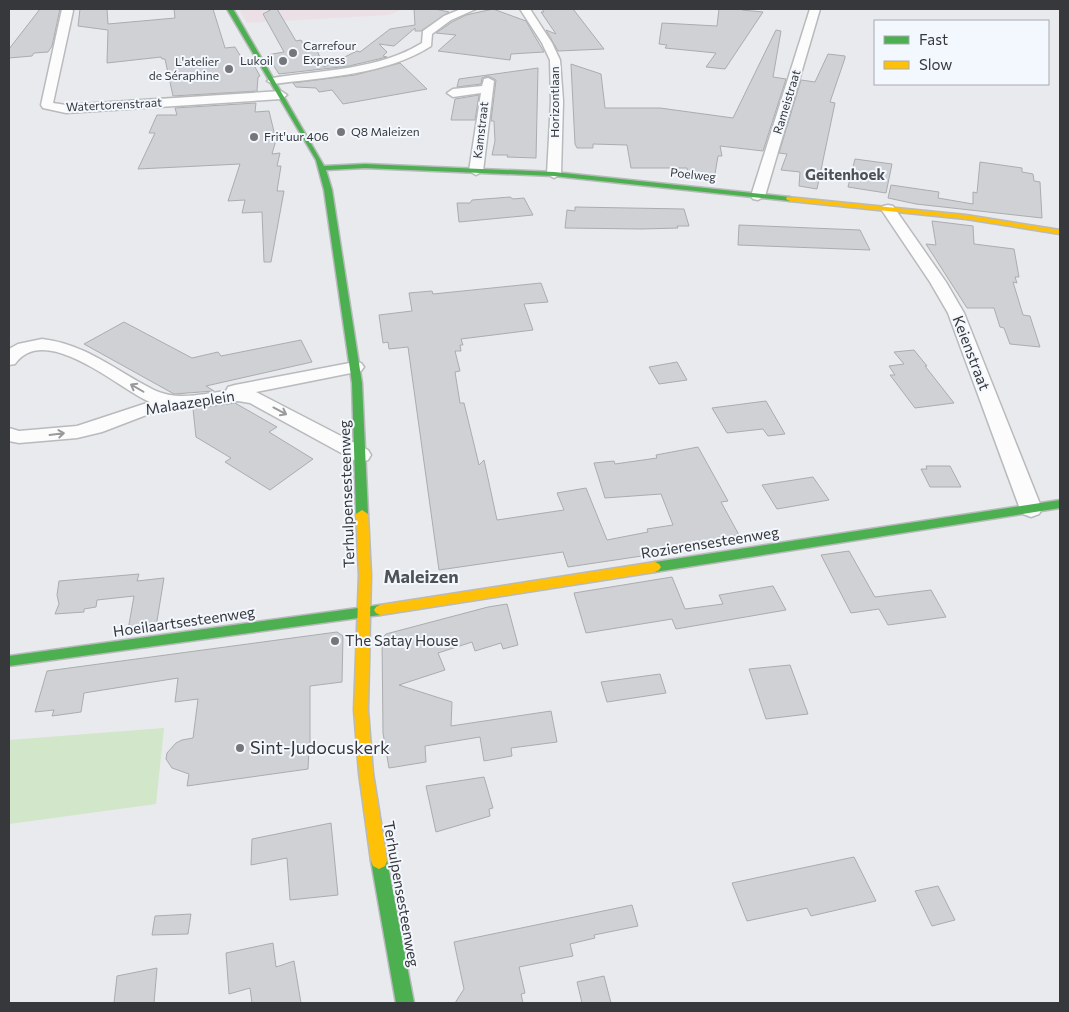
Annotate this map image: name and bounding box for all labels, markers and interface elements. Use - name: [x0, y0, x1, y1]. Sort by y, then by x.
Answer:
- legend: [874, 20, 1049, 85]
- text: Fast: [919, 30, 948, 48]
- place label: Carrefour Express: [303, 38, 356, 66]
- marker: Carrefour Express: [287, 47, 299, 59]
- place label: Lukoil: [240, 53, 273, 67]
- place label: L'atelier de Séraphine: [149, 54, 219, 82]
- marker: Lukoil: [277, 55, 289, 67]
- text: Slow: [919, 55, 952, 73]
- marker: L'atelier de Séraphine: [223, 63, 235, 75]
- street label: Horizontlaan: [547, 66, 561, 138]
- street label: Rameistraat: [770, 68, 803, 136]
- street label: Watertorenstraat: [66, 94, 162, 114]
- street label: Kamstraat: [470, 101, 490, 159]
- place label: Q8 Maleizen: [351, 124, 420, 138]
- marker: Q8 Maleizen: [335, 126, 347, 138]
- place label: Frit'uur 406: [264, 129, 329, 143]
- marker: Frit'uur 406: [248, 131, 260, 143]
- street label: Poelweg: [669, 165, 717, 183]
- district label: Geitenhoek: [805, 165, 885, 183]
- street label: Keienstraat: [949, 313, 994, 392]
- one-way arrow: [131, 383, 145, 393]
- street label: Malaazeplein: [144, 386, 236, 418]
- one-way arrow: [273, 406, 288, 416]
- street label: Terhulpensesteenweg: [334, 420, 358, 568]
- one-way arrow: [48, 429, 64, 439]
- street label: Rozierensesteenweg: [640, 522, 780, 562]
- district label: Maleizen: [383, 565, 459, 587]
- street label: Hoeilaartsesteenweg: [112, 602, 256, 640]
- place label: The Satay House: [345, 631, 459, 649]
- marker: The Satay House: [329, 635, 341, 647]
- place label: Sint-Judocuskerk: [250, 736, 390, 758]
- marker: Sint-Judocuskerk: [234, 742, 246, 754]
- street label: Terhulpensesteenweg: [380, 819, 424, 968]

